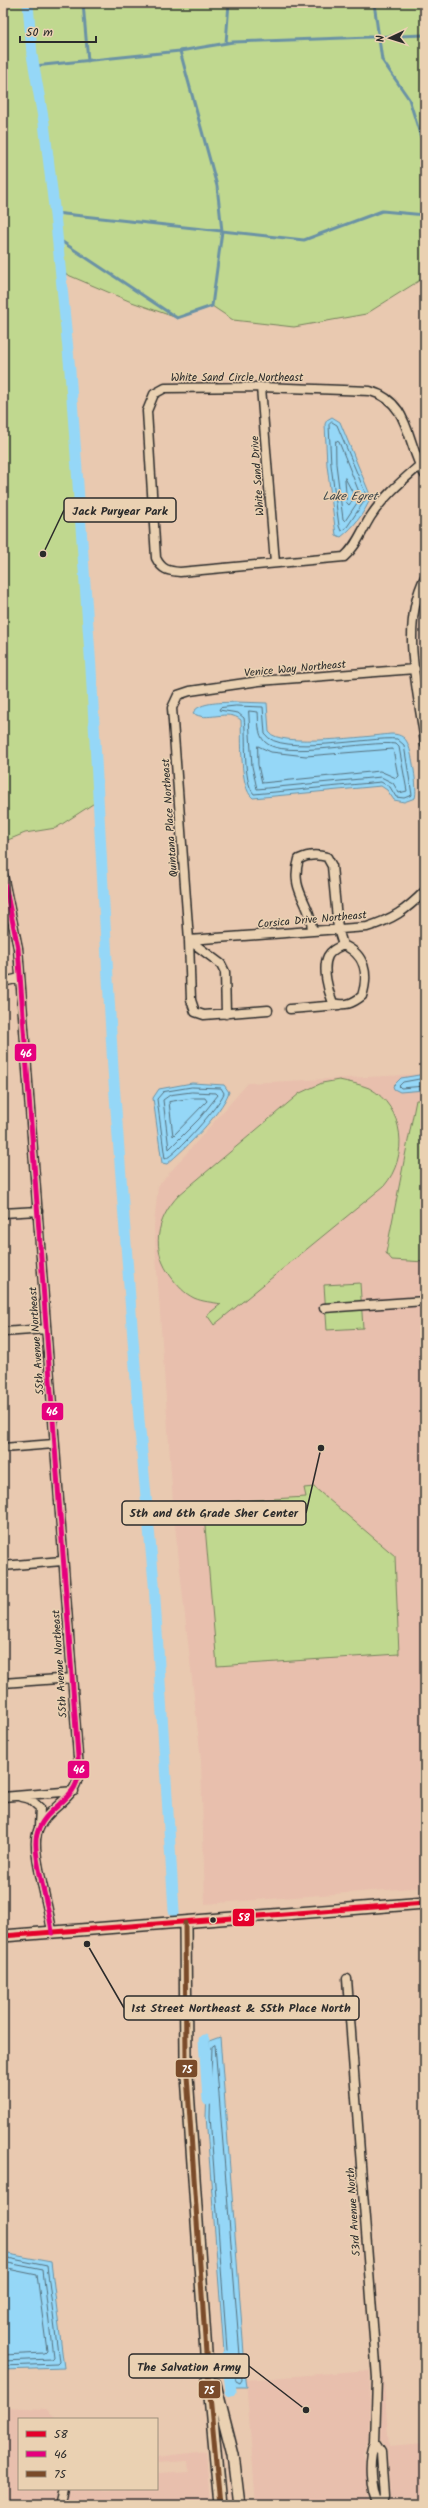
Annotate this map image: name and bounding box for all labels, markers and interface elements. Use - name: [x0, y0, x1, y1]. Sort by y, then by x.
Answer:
- scale bar: [20, 18, 96, 44]
- north arrow: [370, 18, 410, 58]
- text: 50 m: [26, 23, 53, 42]
- text: N: [372, 34, 390, 43]
- street label: White Sand Circle Northeast: [171, 369, 304, 387]
- street label: White Sand Drive: [246, 435, 270, 517]
- water label: Lake Egret: [323, 487, 380, 506]
- callout: Jack Puryear Park: [64, 498, 176, 522]
- text: Jack Puryear Park: [72, 502, 169, 521]
- street label: Venice Way Northeast: [243, 656, 347, 682]
- street label: Quintana Place Northeast: [157, 757, 183, 878]
- street label: Corsica Drive Northeast: [257, 906, 368, 934]
- line badge: 46: [14, 1043, 37, 1062]
- text: 46: [20, 1045, 32, 1063]
- street label: 55th Avenue Northeast: [24, 1285, 50, 1396]
- line badge: 46: [41, 1402, 64, 1421]
- text: 46: [46, 1403, 58, 1421]
- callout: 5th and 6th Grade Sher Center: [122, 1501, 306, 1525]
- text: 5th and 6th Grade Sher Center: [129, 1504, 299, 1523]
- street label: 55th Avenue Northeast: [47, 1608, 73, 1719]
- line badge: 46: [67, 1760, 90, 1779]
- text: 46: [73, 1761, 85, 1779]
- line badge: 58: [232, 1908, 255, 1927]
- text: 58: [237, 1909, 251, 1927]
- unlabelled marker: [208, 1915, 218, 1925]
- callout: 1st Street Northeast & 55th Place North: [124, 1996, 359, 2020]
- text: 1st Street Northeast & 55th Place North: [131, 1999, 351, 2018]
- line badge: 75: [175, 2059, 198, 2078]
- text: 75: [182, 2061, 194, 2079]
- street label: 53rd Avenue North: [342, 2167, 366, 2257]
- callout: The Salvation Army: [129, 2354, 249, 2378]
- text: The Salvation Army: [137, 2358, 242, 2377]
- line badge: 75: [198, 2380, 221, 2399]
- text: 75: [204, 2382, 216, 2400]
- legend: [18, 2418, 158, 2490]
- text: 58: [54, 2425, 68, 2444]
- text: 46: [54, 2445, 67, 2464]
- text: 75: [54, 2465, 68, 2484]

